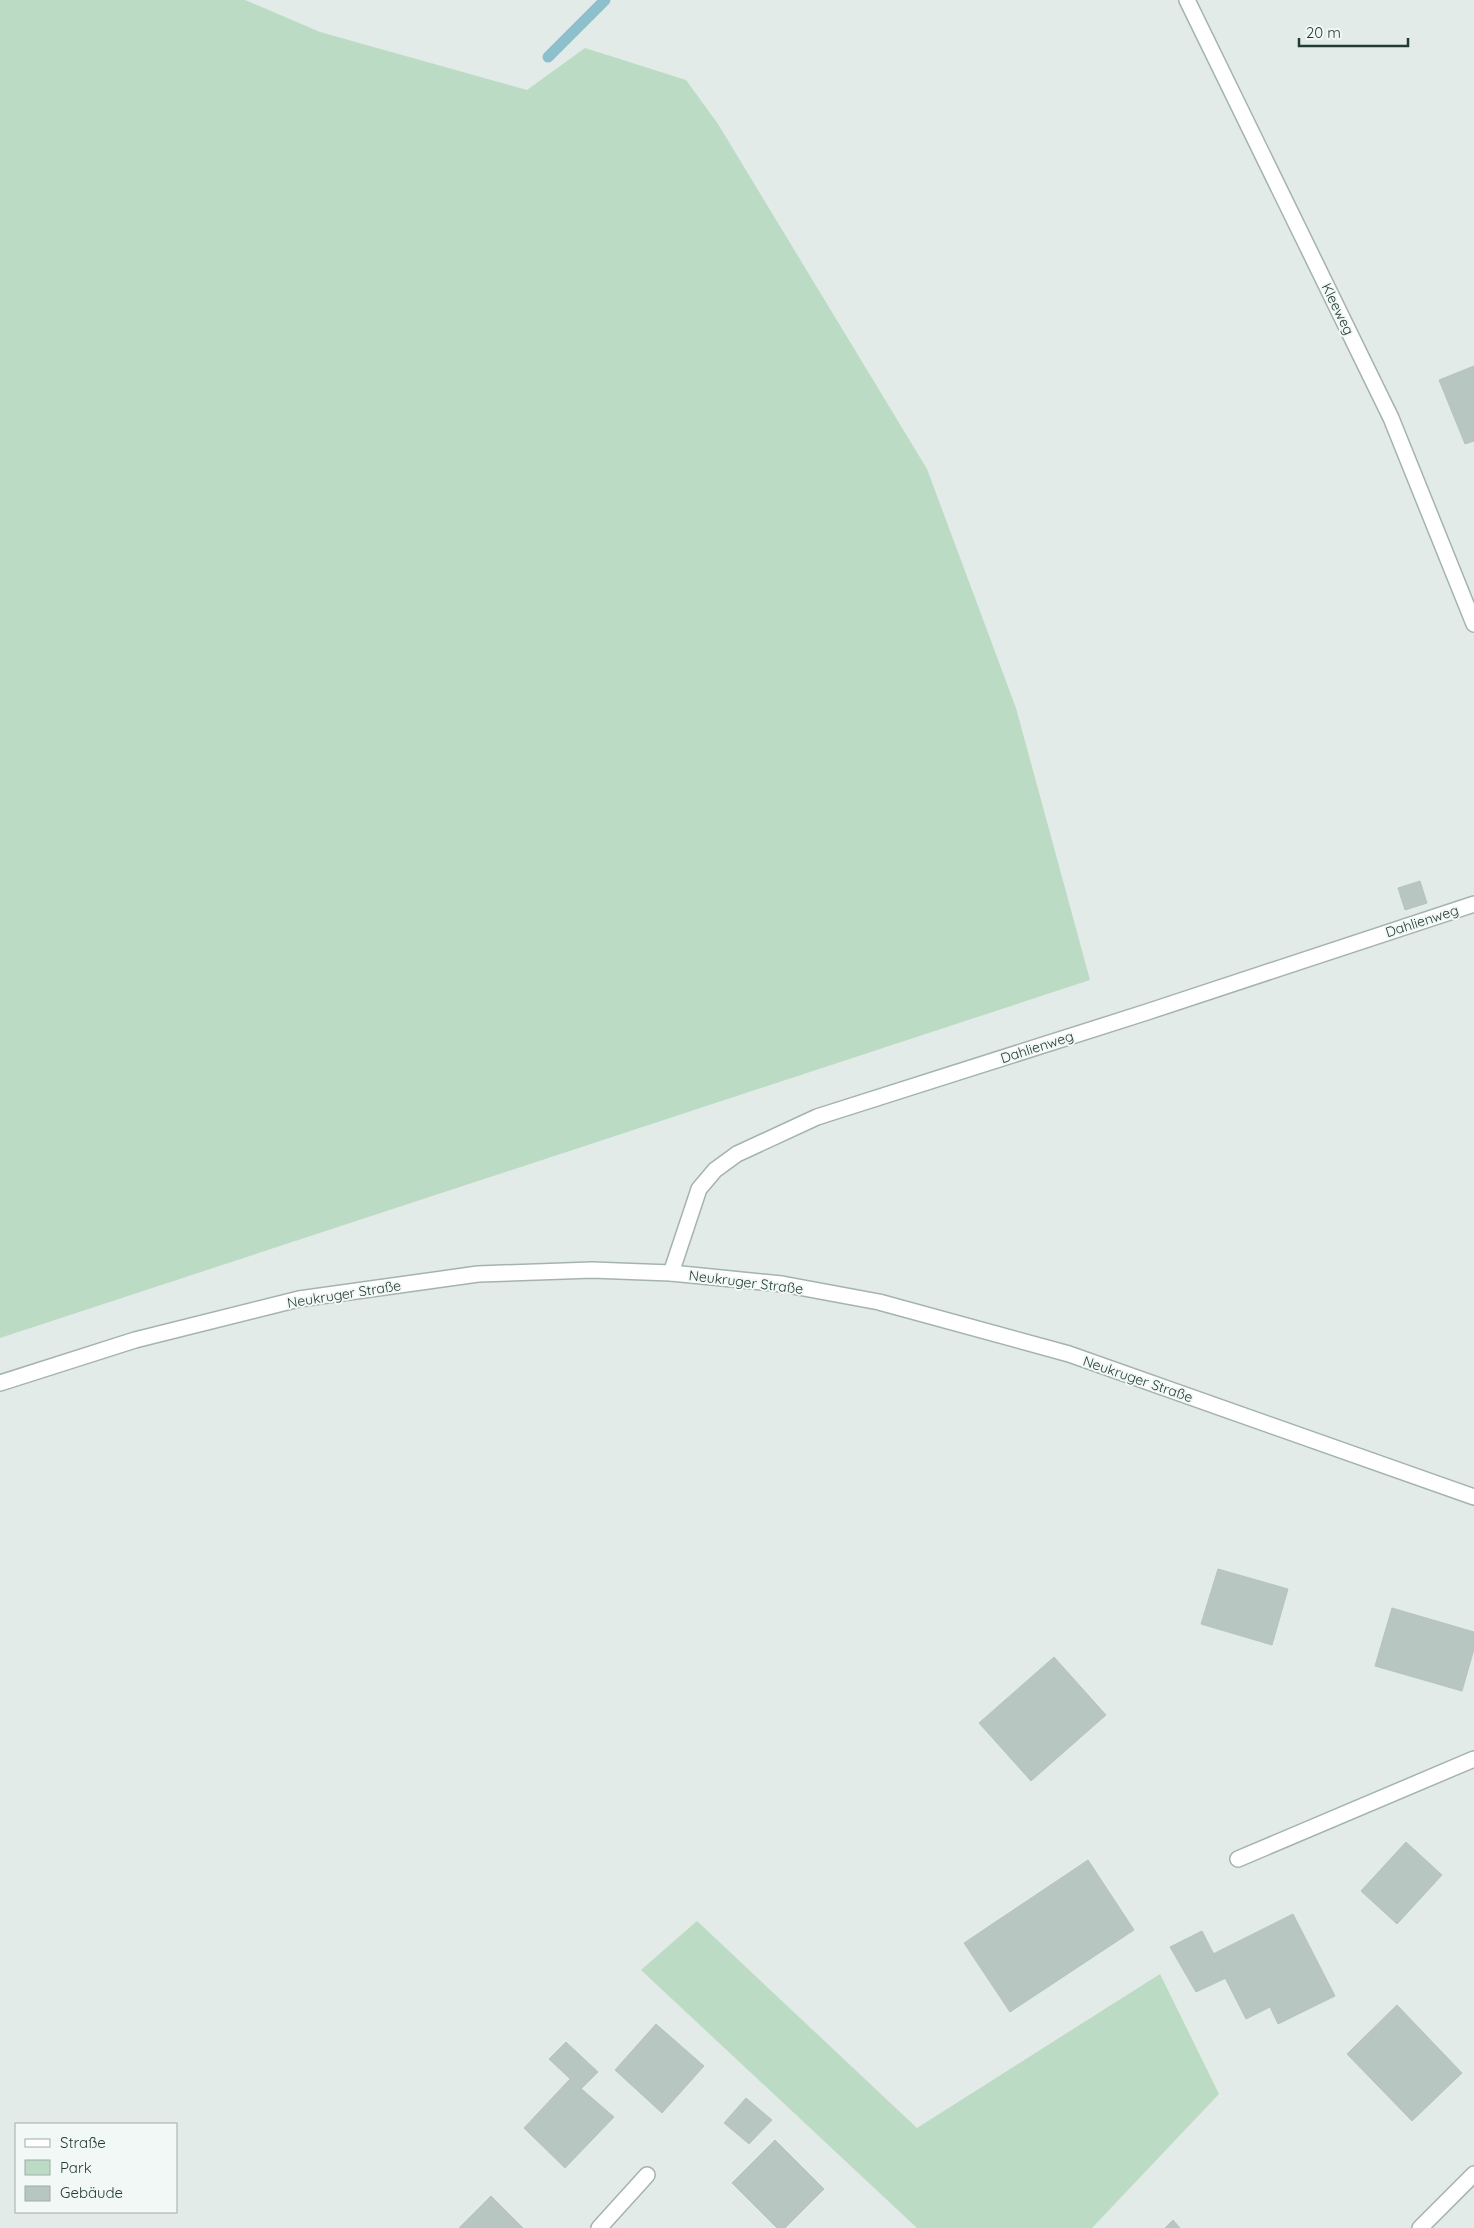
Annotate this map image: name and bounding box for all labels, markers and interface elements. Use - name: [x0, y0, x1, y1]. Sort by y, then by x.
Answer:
- scale bar: [1299, 15, 1408, 47]
- text: 20 m: [1306, 23, 1341, 42]
- street label: Kleeweg: [1318, 280, 1358, 338]
- street label: Dahlienweg: [1383, 901, 1461, 941]
- street label: Dahlienweg: [998, 1027, 1076, 1067]
- street label: Neukruger Straße: [688, 1266, 804, 1298]
- street label: Neukruger Straße: [286, 1276, 402, 1312]
- street label: Neukruger Straße: [1081, 1352, 1195, 1406]
- legend: [15, 2123, 178, 2213]
- text: Straße: [60, 2133, 106, 2152]
- text: Park: [60, 2158, 92, 2177]
- text: Gebäude: [60, 2183, 123, 2202]

